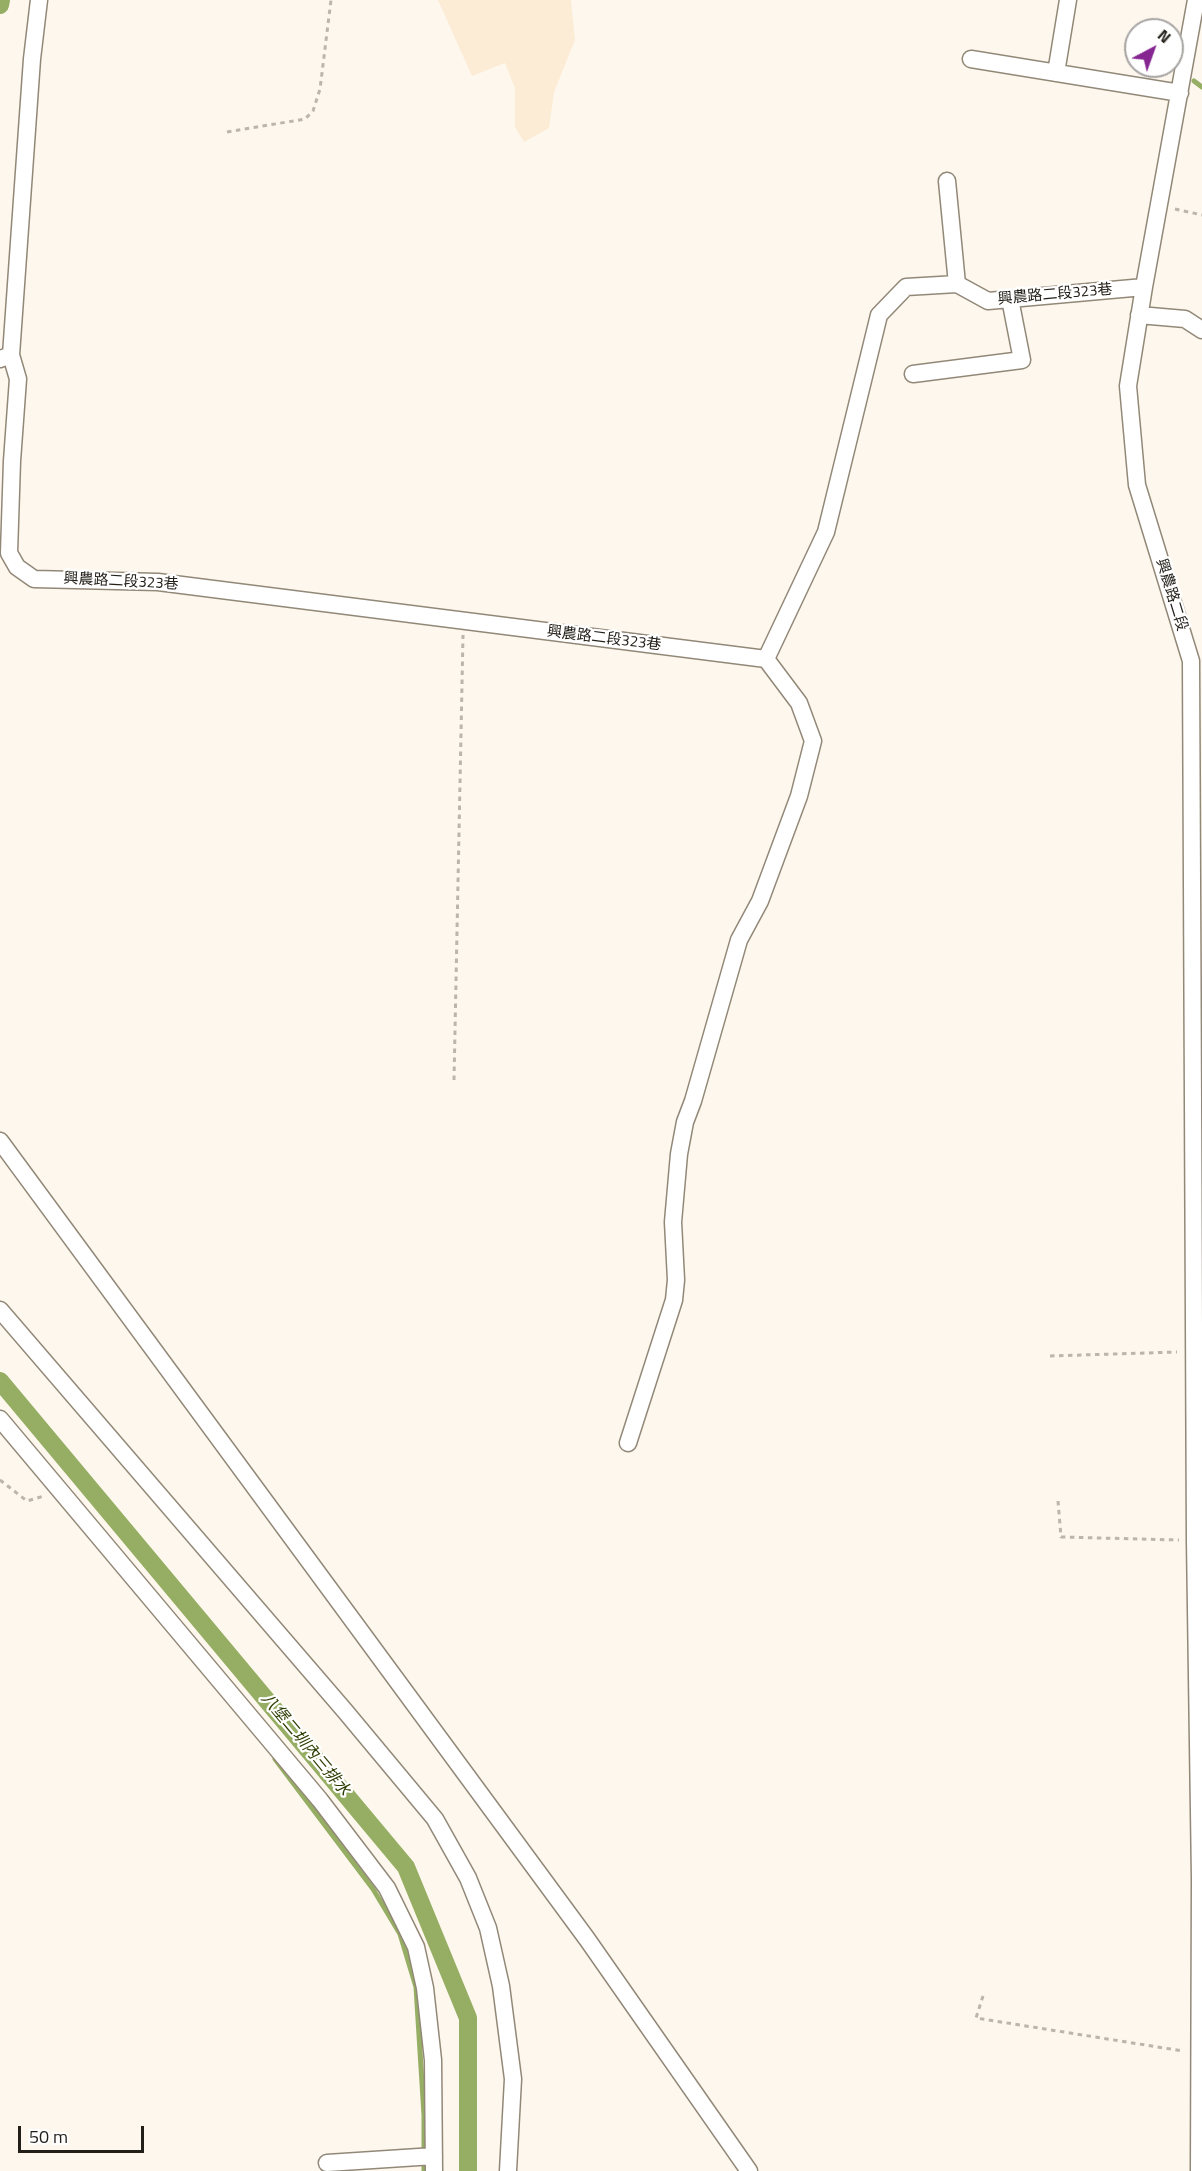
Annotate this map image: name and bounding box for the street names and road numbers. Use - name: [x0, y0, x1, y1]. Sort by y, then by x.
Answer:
- street label: 興農路二段323巷: [997, 281, 1113, 309]
- street label: 興農路二段: [1151, 557, 1191, 633]
- street label: 興農路二段323巷: [63, 570, 179, 594]
- street label: 興農路二段323巷: [546, 623, 662, 655]

